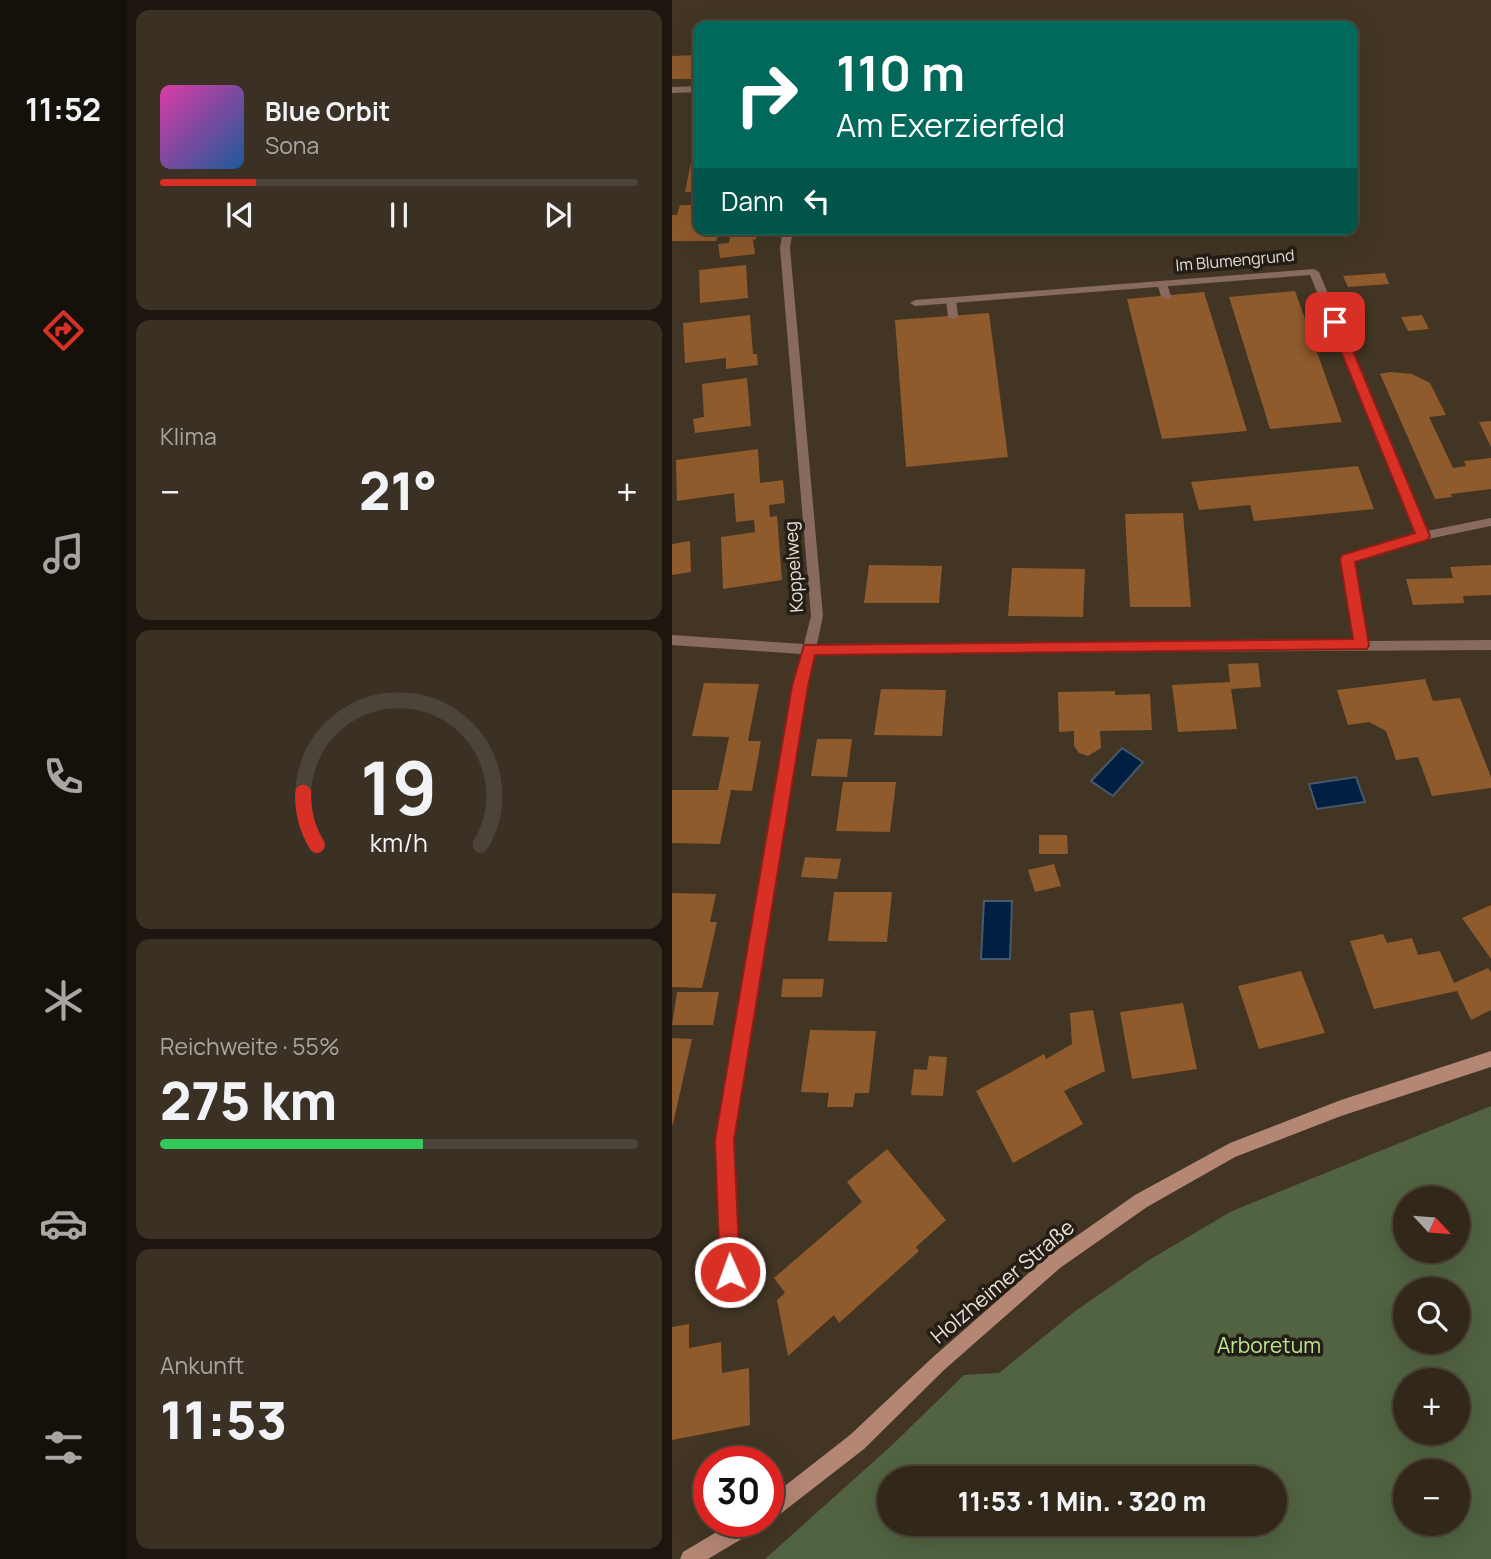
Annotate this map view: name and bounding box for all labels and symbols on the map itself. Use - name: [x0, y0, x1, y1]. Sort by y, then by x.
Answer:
- street label: Im Blumengrund: [1175, 244, 1295, 276]
- pin: [1305, 292, 1365, 352]
- street label: Koppelweg: [778, 521, 808, 613]
- north arrow: [1393, 1186, 1470, 1264]
- street label: Holzheimer Straße: [924, 1213, 1080, 1349]
- position arrow: [693, 1235, 767, 1309]
- park label: Arboretum: [1217, 1331, 1321, 1359]
- speed limit sign: 30: [693, 1446, 784, 1537]

